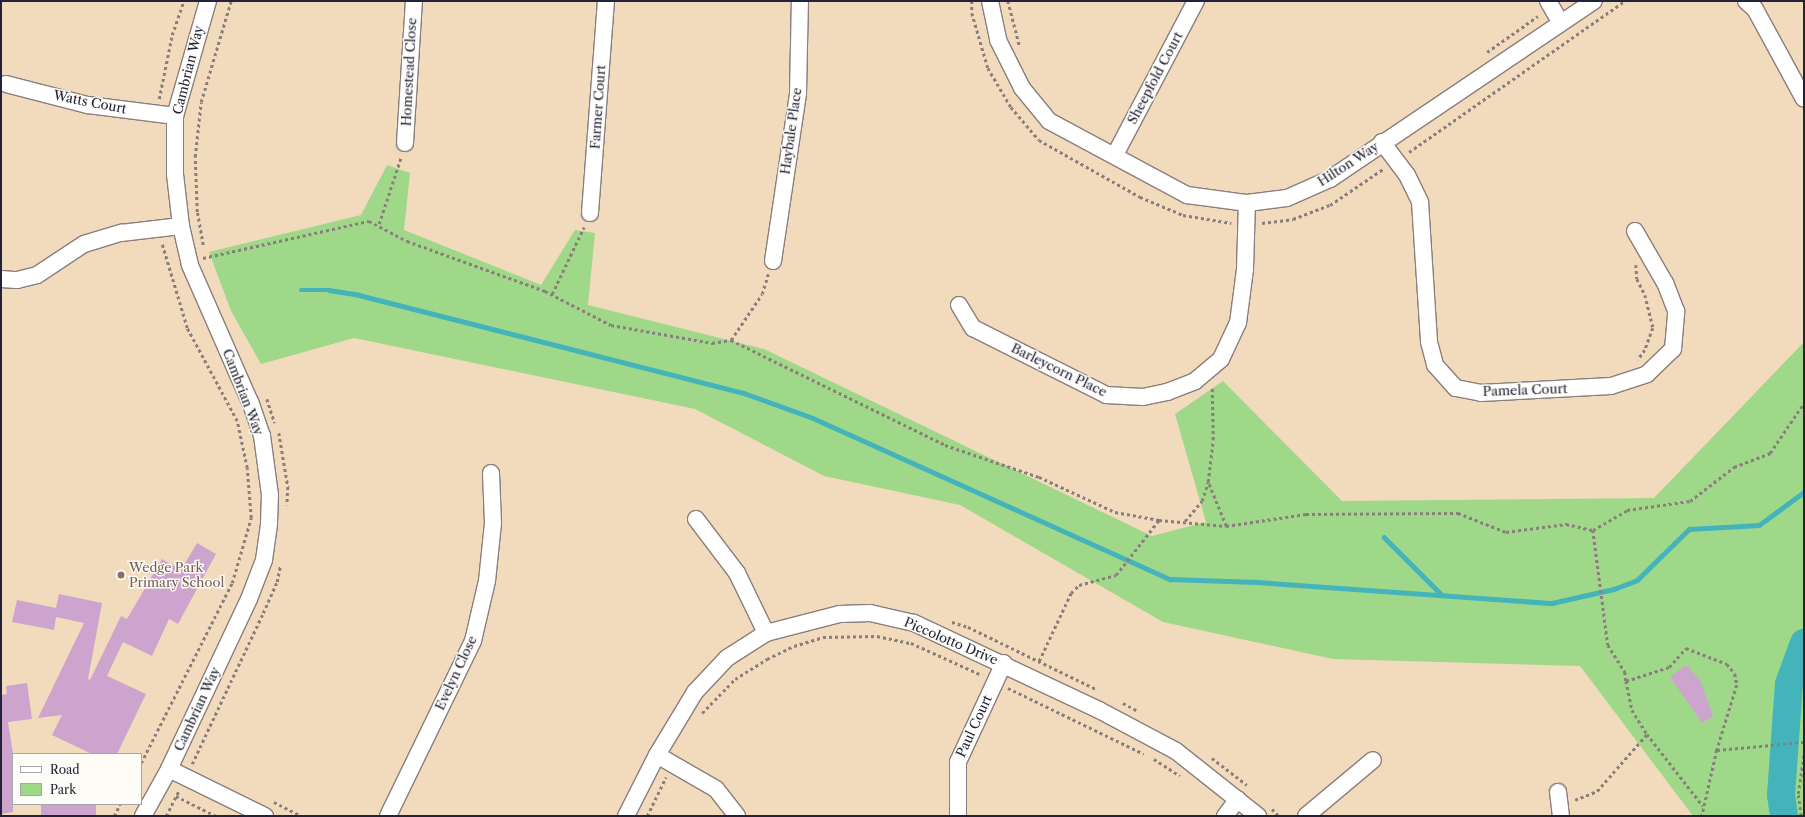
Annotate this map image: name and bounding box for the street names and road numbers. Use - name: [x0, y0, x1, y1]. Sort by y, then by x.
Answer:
- street label: Homestead Close: [398, 17, 420, 127]
- street label: Cambrian Way: [169, 24, 207, 116]
- street label: Sheepfold Court: [1124, 29, 1186, 127]
- street label: Farmer Court: [587, 64, 609, 150]
- street label: Watts Court: [52, 87, 128, 117]
- street label: Haybale Place: [777, 87, 805, 175]
- street label: Hilton Way: [1314, 138, 1382, 190]
- street label: Barleycorn Place: [1009, 340, 1109, 400]
- street label: Cambrian Way: [219, 346, 267, 438]
- street label: Pamela Court: [1482, 381, 1568, 399]
- street label: Piccolotto Drive: [902, 614, 1000, 668]
- street label: Evelyn Close: [432, 633, 480, 713]
- street label: Cambrian Way: [171, 664, 223, 754]
- street label: Paul Court: [953, 692, 995, 760]

